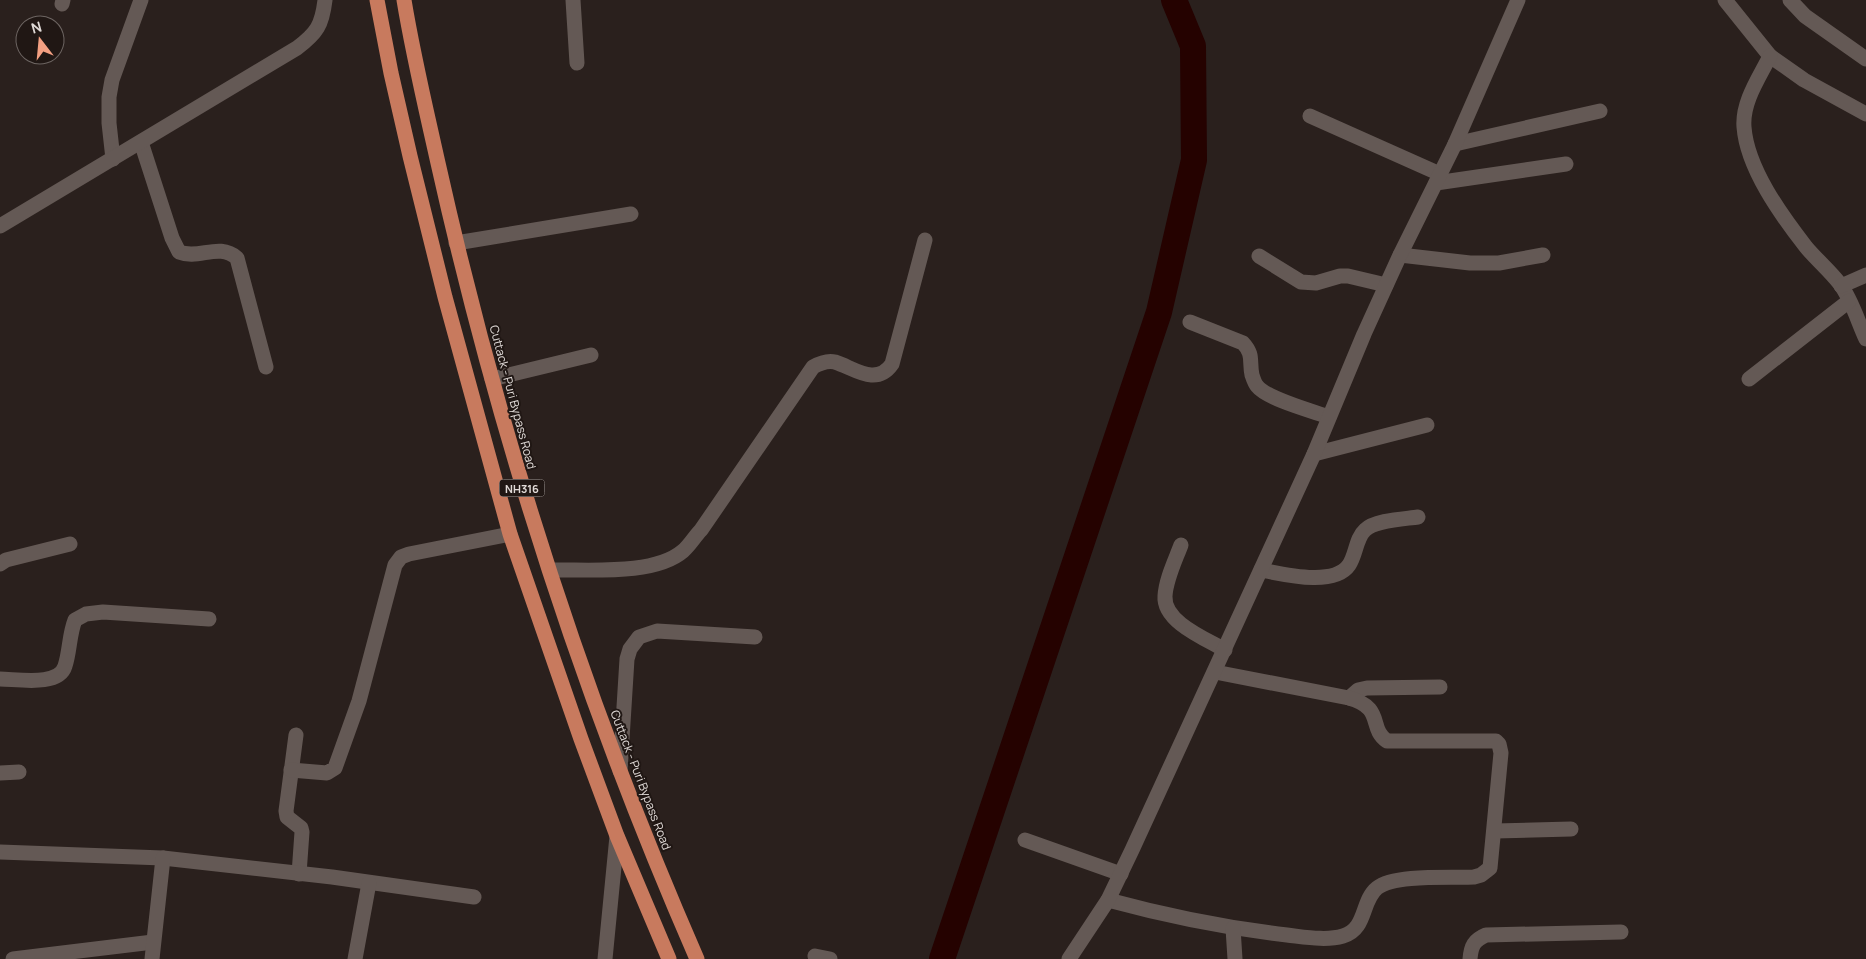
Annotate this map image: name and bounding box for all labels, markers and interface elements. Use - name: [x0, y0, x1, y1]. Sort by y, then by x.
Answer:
- north arrow: [15, 15, 65, 65]
- text: N: [29, 17, 44, 38]
- street label: Cuttack - Puri Bypass Road: [486, 323, 540, 471]
- road number: NH316: [500, 479, 544, 496]
- street label: Cuttack - Puri Bypass Road: [606, 708, 676, 852]

